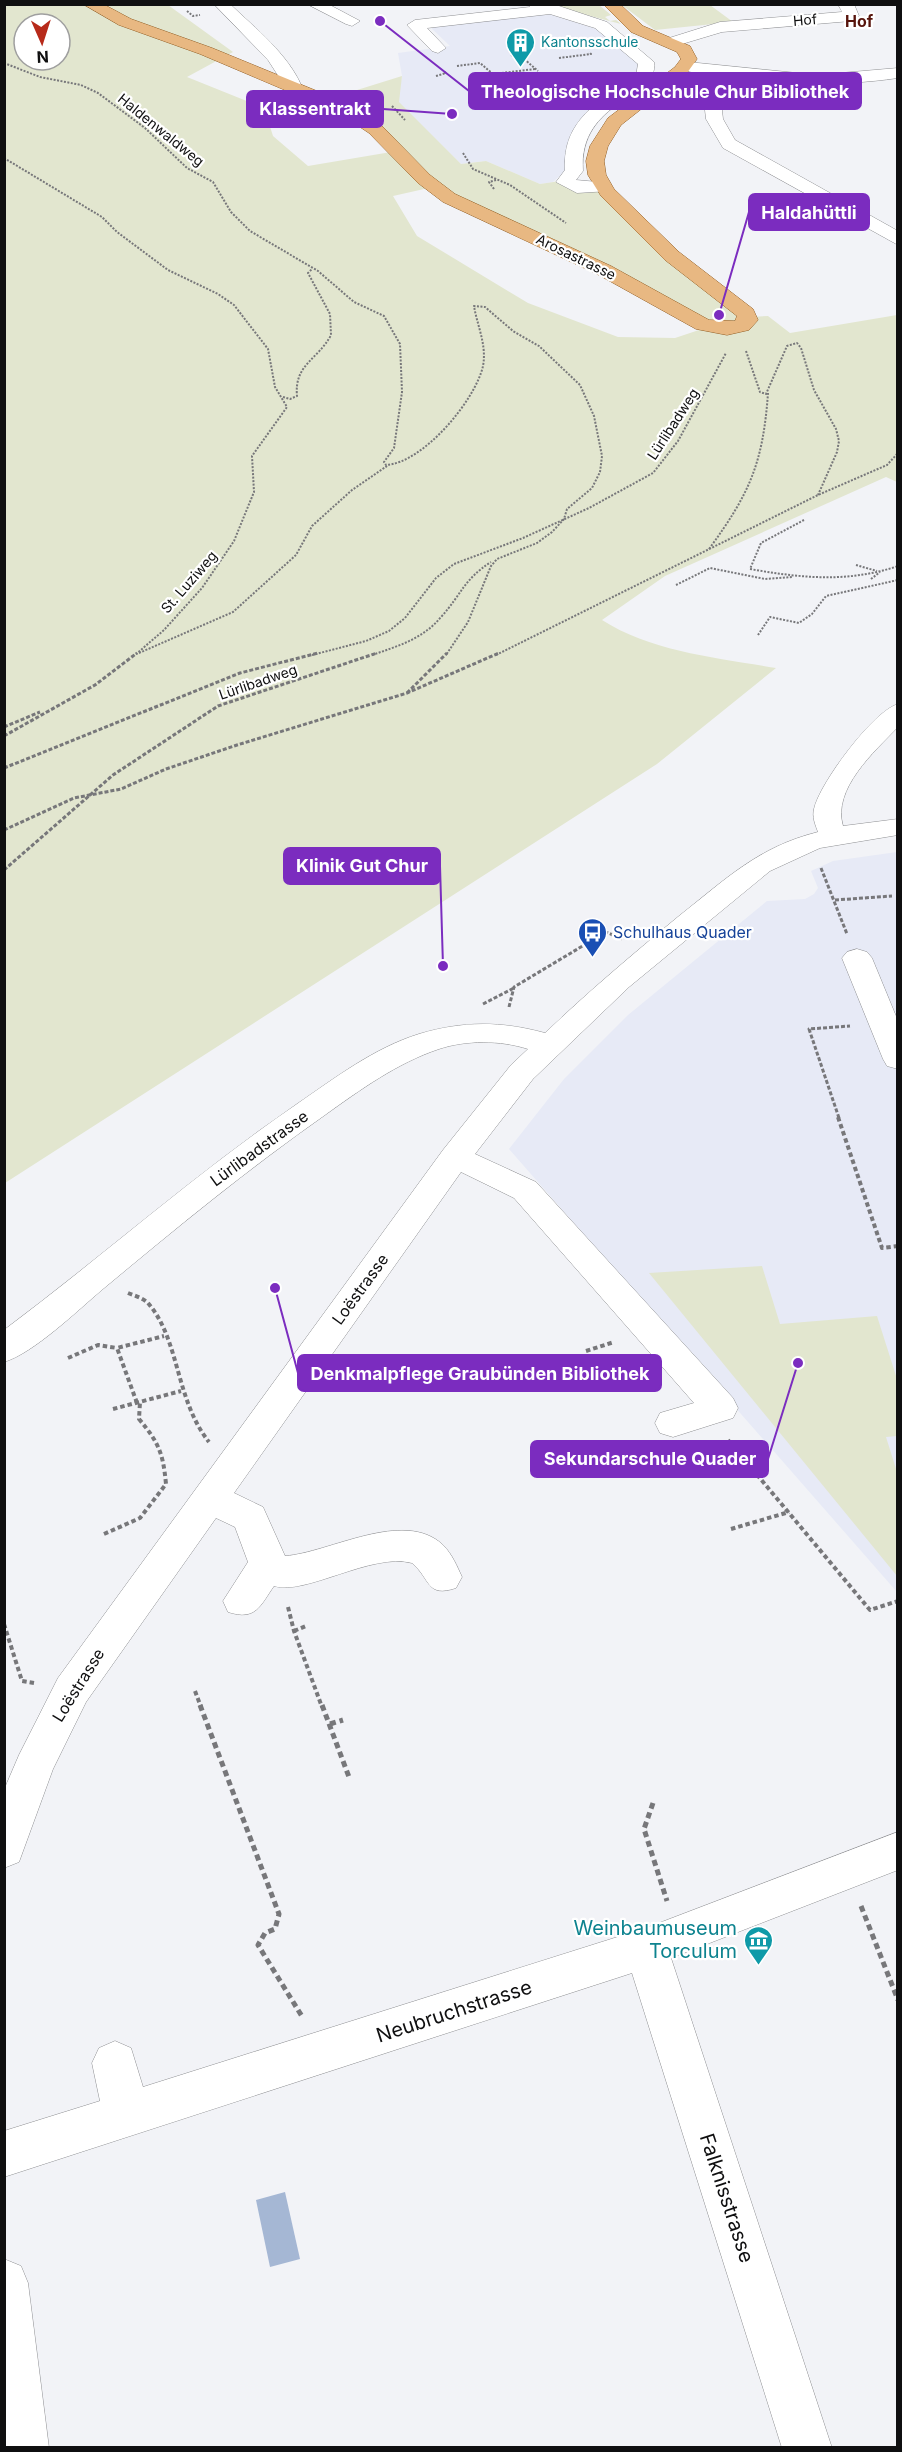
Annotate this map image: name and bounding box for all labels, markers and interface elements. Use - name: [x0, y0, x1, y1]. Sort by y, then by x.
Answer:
- street label: Hof: [792, 10, 818, 29]
- district label: Hof: [845, 11, 874, 31]
- north arrow: [12, 12, 72, 72]
- building icon: Kantonsschule: [504, 26, 536, 68]
- place label: Kantonsschule: [541, 33, 639, 50]
- text: N: [36, 47, 49, 67]
- callout: Theologische Hochschule Chur Bibliothek: [469, 73, 861, 109]
- text: Theologische Hochschule Chur Bibliothek: [481, 81, 850, 102]
- street label: Haldenwaldweg: [115, 90, 208, 170]
- callout: Klassentrakt: [247, 91, 383, 127]
- text: Klassentrakt: [259, 98, 371, 119]
- callout: Haldahüttli: [749, 194, 869, 230]
- text: Haldahüttli: [761, 202, 857, 223]
- street label: Arosastrasse: [534, 230, 619, 283]
- street label: Lürlibadweg: [643, 385, 702, 463]
- street label: St. Luziweg: [157, 547, 220, 616]
- street label: Lürlibadweg: [217, 660, 299, 703]
- callout: Klinik Gut Chur: [284, 848, 440, 884]
- text: Klinik Gut Chur: [296, 855, 428, 876]
- bus stop icon: Schulhaus Quader: [576, 916, 608, 958]
- place label: Schulhaus Quader: [613, 922, 752, 942]
- street label: Lürlibadstrasse: [206, 1106, 312, 1190]
- street label: Loëstrasse: [328, 1250, 392, 1328]
- callout: Denkmalpflege Graubünden Bibliothek: [298, 1355, 661, 1391]
- text: Denkmalpflege Graubünden Bibliothek: [310, 1363, 650, 1384]
- callout: Sekundarschule Quader: [531, 1441, 768, 1477]
- text: Sekundarschule Quader: [544, 1448, 756, 1469]
- street label: Loëstrasse: [48, 1645, 108, 1725]
- place label: Weinbaumuseum Torculum: [574, 1916, 737, 1963]
- museum icon: Weinbaumuseum Torculum: [742, 1924, 774, 1966]
- street label: Neubruchstrasse: [373, 1975, 535, 2047]
- street label: Falknisstrasse: [695, 2130, 759, 2266]

